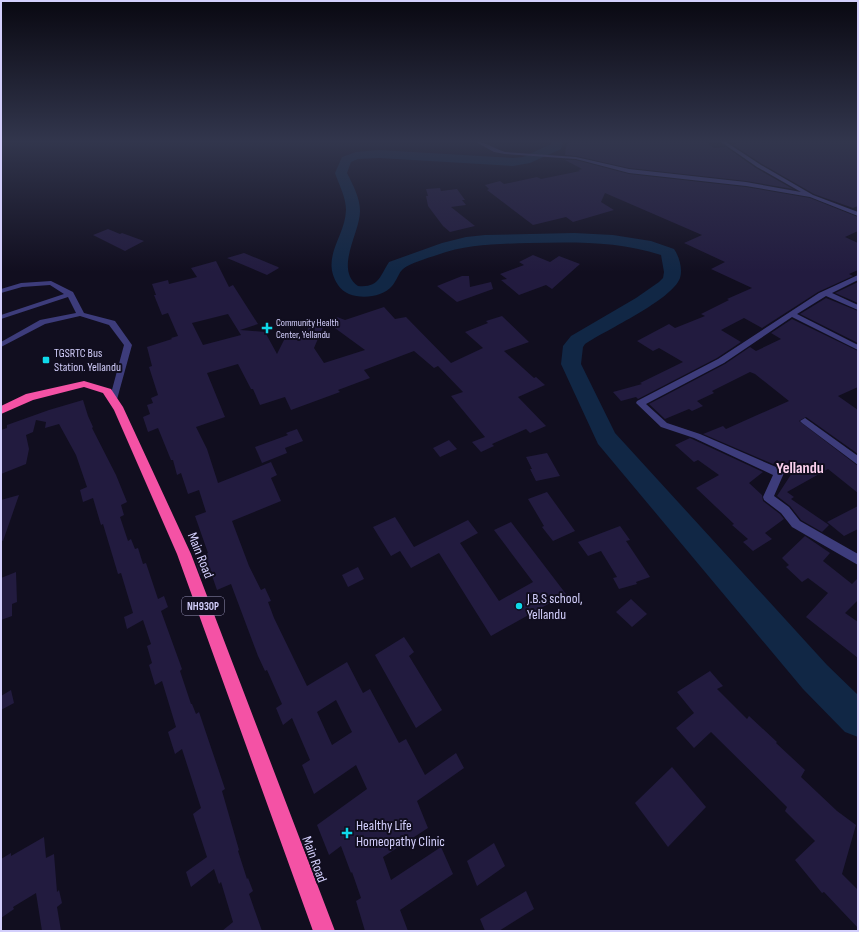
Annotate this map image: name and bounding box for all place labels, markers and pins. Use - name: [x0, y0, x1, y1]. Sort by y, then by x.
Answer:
- place label: Community Health Center, Yellandu: [276, 317, 339, 341]
- marker: Community Health Center, Yellandu: [261, 322, 273, 334]
- place label: TGSRTC Bus Station. Yellandu: [54, 346, 121, 375]
- marker: TGSRTC Bus Station. Yellandu: [41, 355, 51, 365]
- place label: J.B.S school, Yellandu: [526, 590, 583, 623]
- marker: J.B.S school, Yellandu: [514, 601, 524, 611]
- place label: Healthy Life Homeopathy Clinic: [356, 817, 445, 850]
- marker: Healthy Life Homeopathy Clinic: [341, 827, 353, 839]

